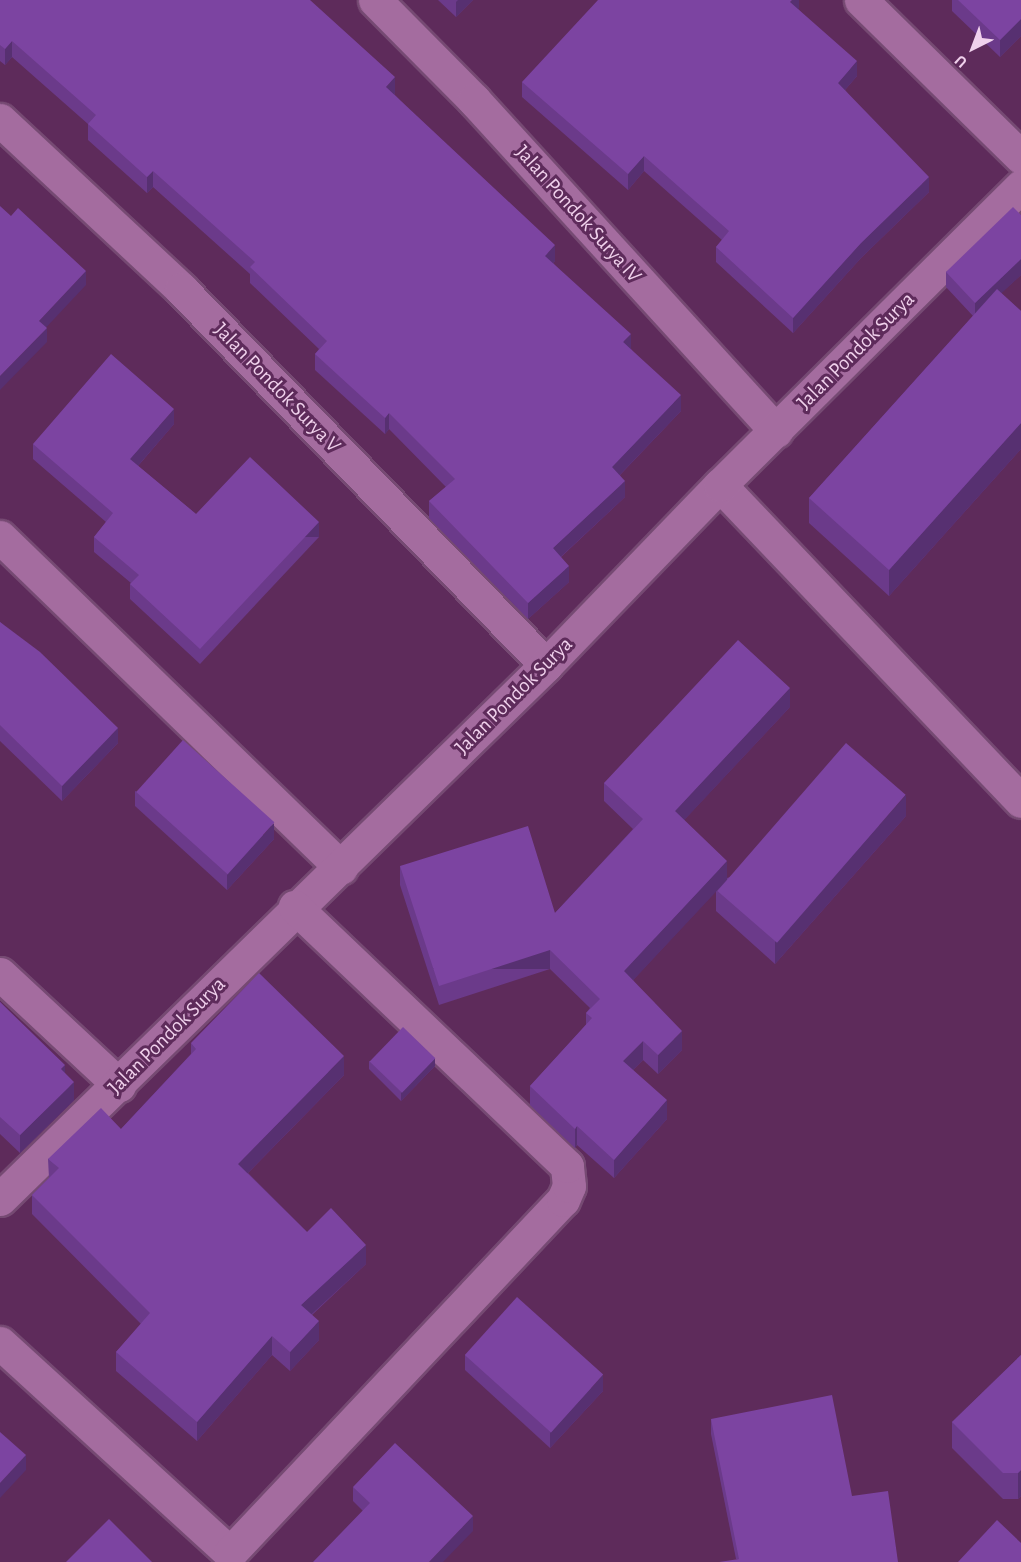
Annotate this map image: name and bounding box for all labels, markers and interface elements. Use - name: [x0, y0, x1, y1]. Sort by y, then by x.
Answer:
- north arrow: [943, 18, 1003, 78]
- text: U: [952, 52, 970, 71]
- street label: Jalan Pondok Surya IV: [510, 140, 646, 288]
- street label: Jalan Pondok Surya: [792, 287, 920, 415]
- street label: Jalan Pondok Surya V: [209, 318, 345, 458]
- street label: Jalan Pondok Surya: [450, 632, 578, 760]
- street label: Jalan Pondok Surya: [103, 972, 231, 1100]

